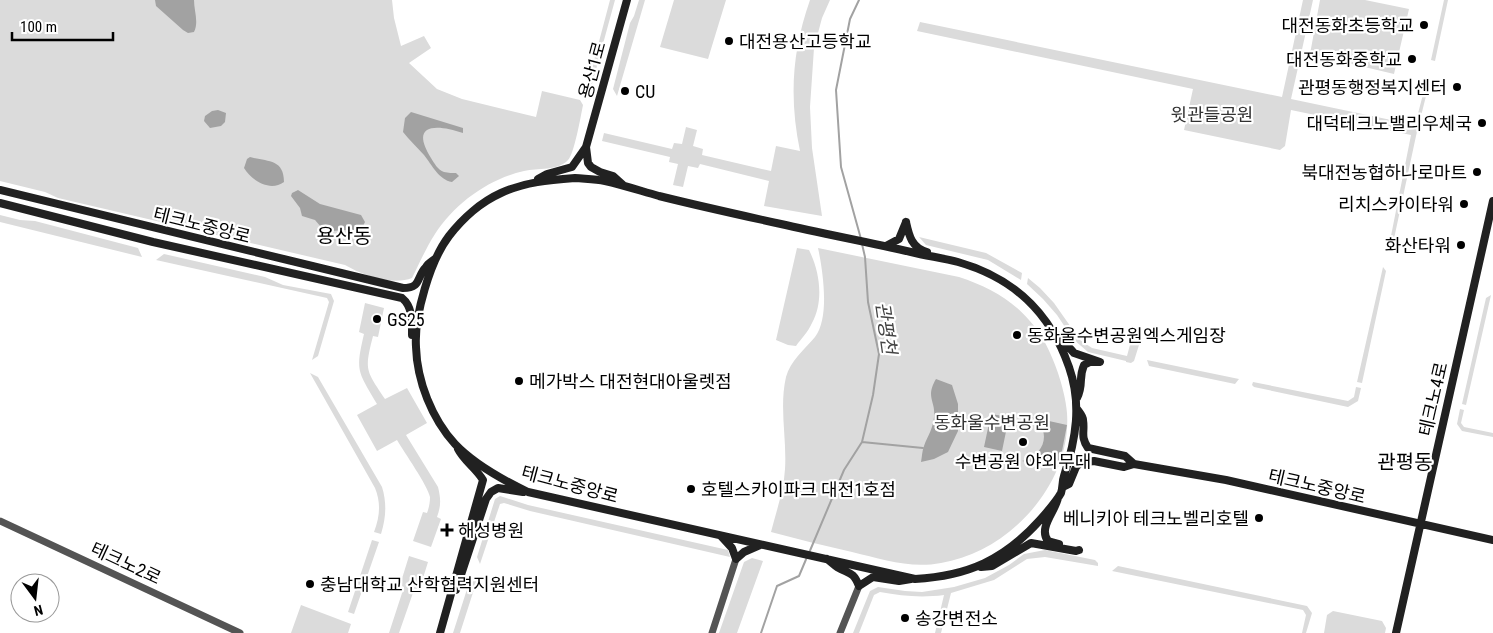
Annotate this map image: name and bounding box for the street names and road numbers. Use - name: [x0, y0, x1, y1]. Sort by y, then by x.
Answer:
- street label: 용산1로: [574, 39, 610, 101]
- street label: 테크노중앙로: [151, 203, 253, 247]
- street label: 테크노4로: [1414, 360, 1452, 438]
- street label: 테크노중앙로: [519, 461, 621, 507]
- street label: 테크노중앙로: [1266, 465, 1368, 507]
- street label: 테크노2로: [88, 538, 164, 588]

